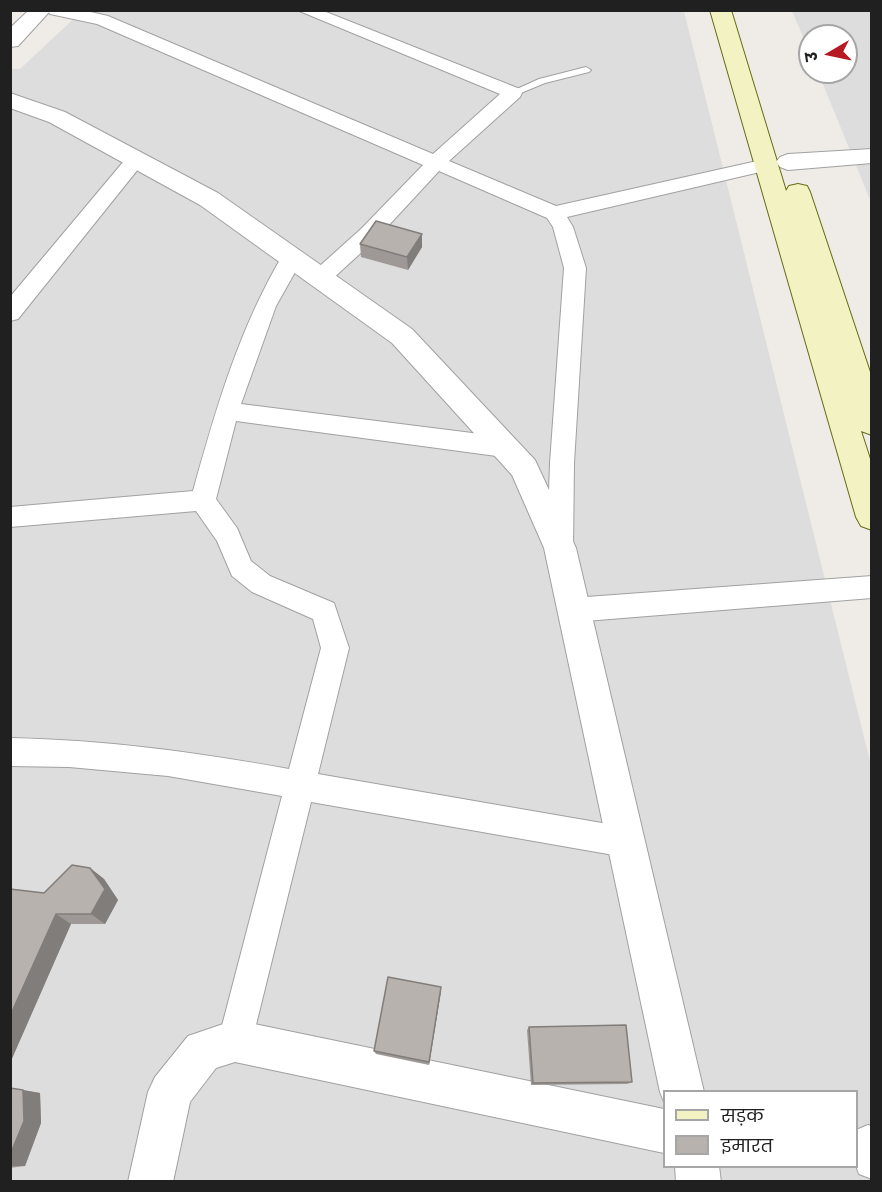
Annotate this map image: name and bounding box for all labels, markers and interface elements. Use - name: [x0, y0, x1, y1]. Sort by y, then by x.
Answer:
- north arrow: [798, 24, 858, 84]
- text: उ: [800, 50, 824, 63]
- legend: [663, 1090, 858, 1168]
- text: सड़क: [721, 1103, 764, 1128]
- text: इमारत: [721, 1133, 773, 1158]

